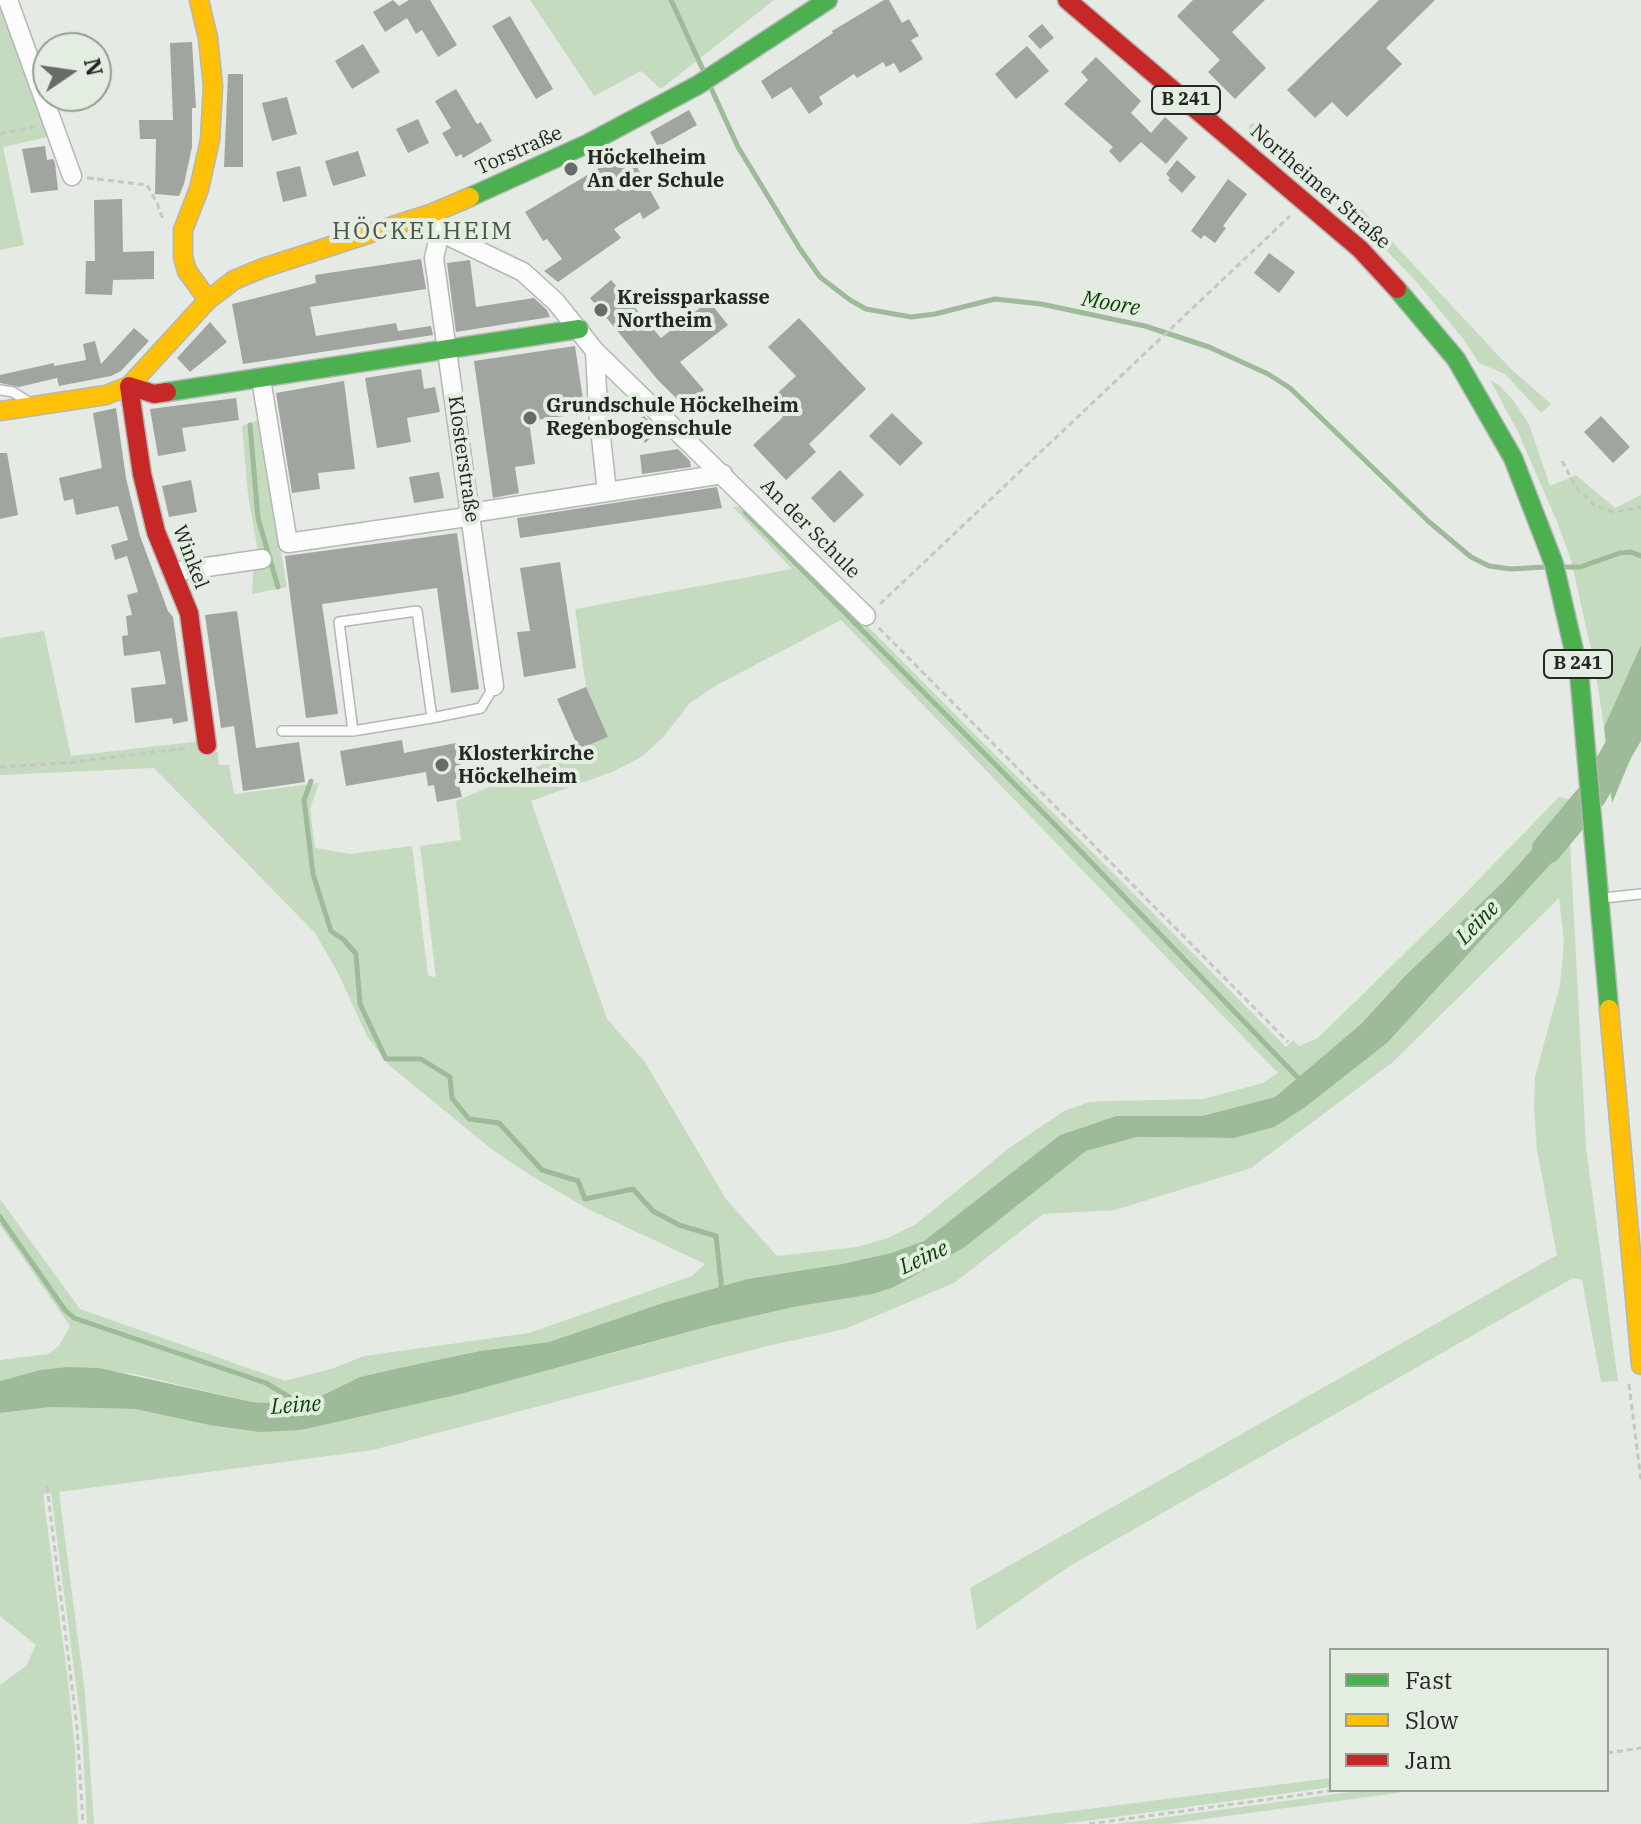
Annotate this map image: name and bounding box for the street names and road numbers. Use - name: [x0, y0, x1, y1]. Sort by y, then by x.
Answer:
- road number: B 241: [1152, 86, 1220, 114]
- street label: Northeimer Straße: [1245, 120, 1395, 254]
- street label: Torstraße: [472, 121, 566, 181]
- street label: Klosterstraße: [442, 394, 484, 524]
- street label: An der Schule: [755, 474, 865, 584]
- street label: Winkel: [167, 522, 213, 592]
- road number: B 241: [1544, 650, 1612, 678]

